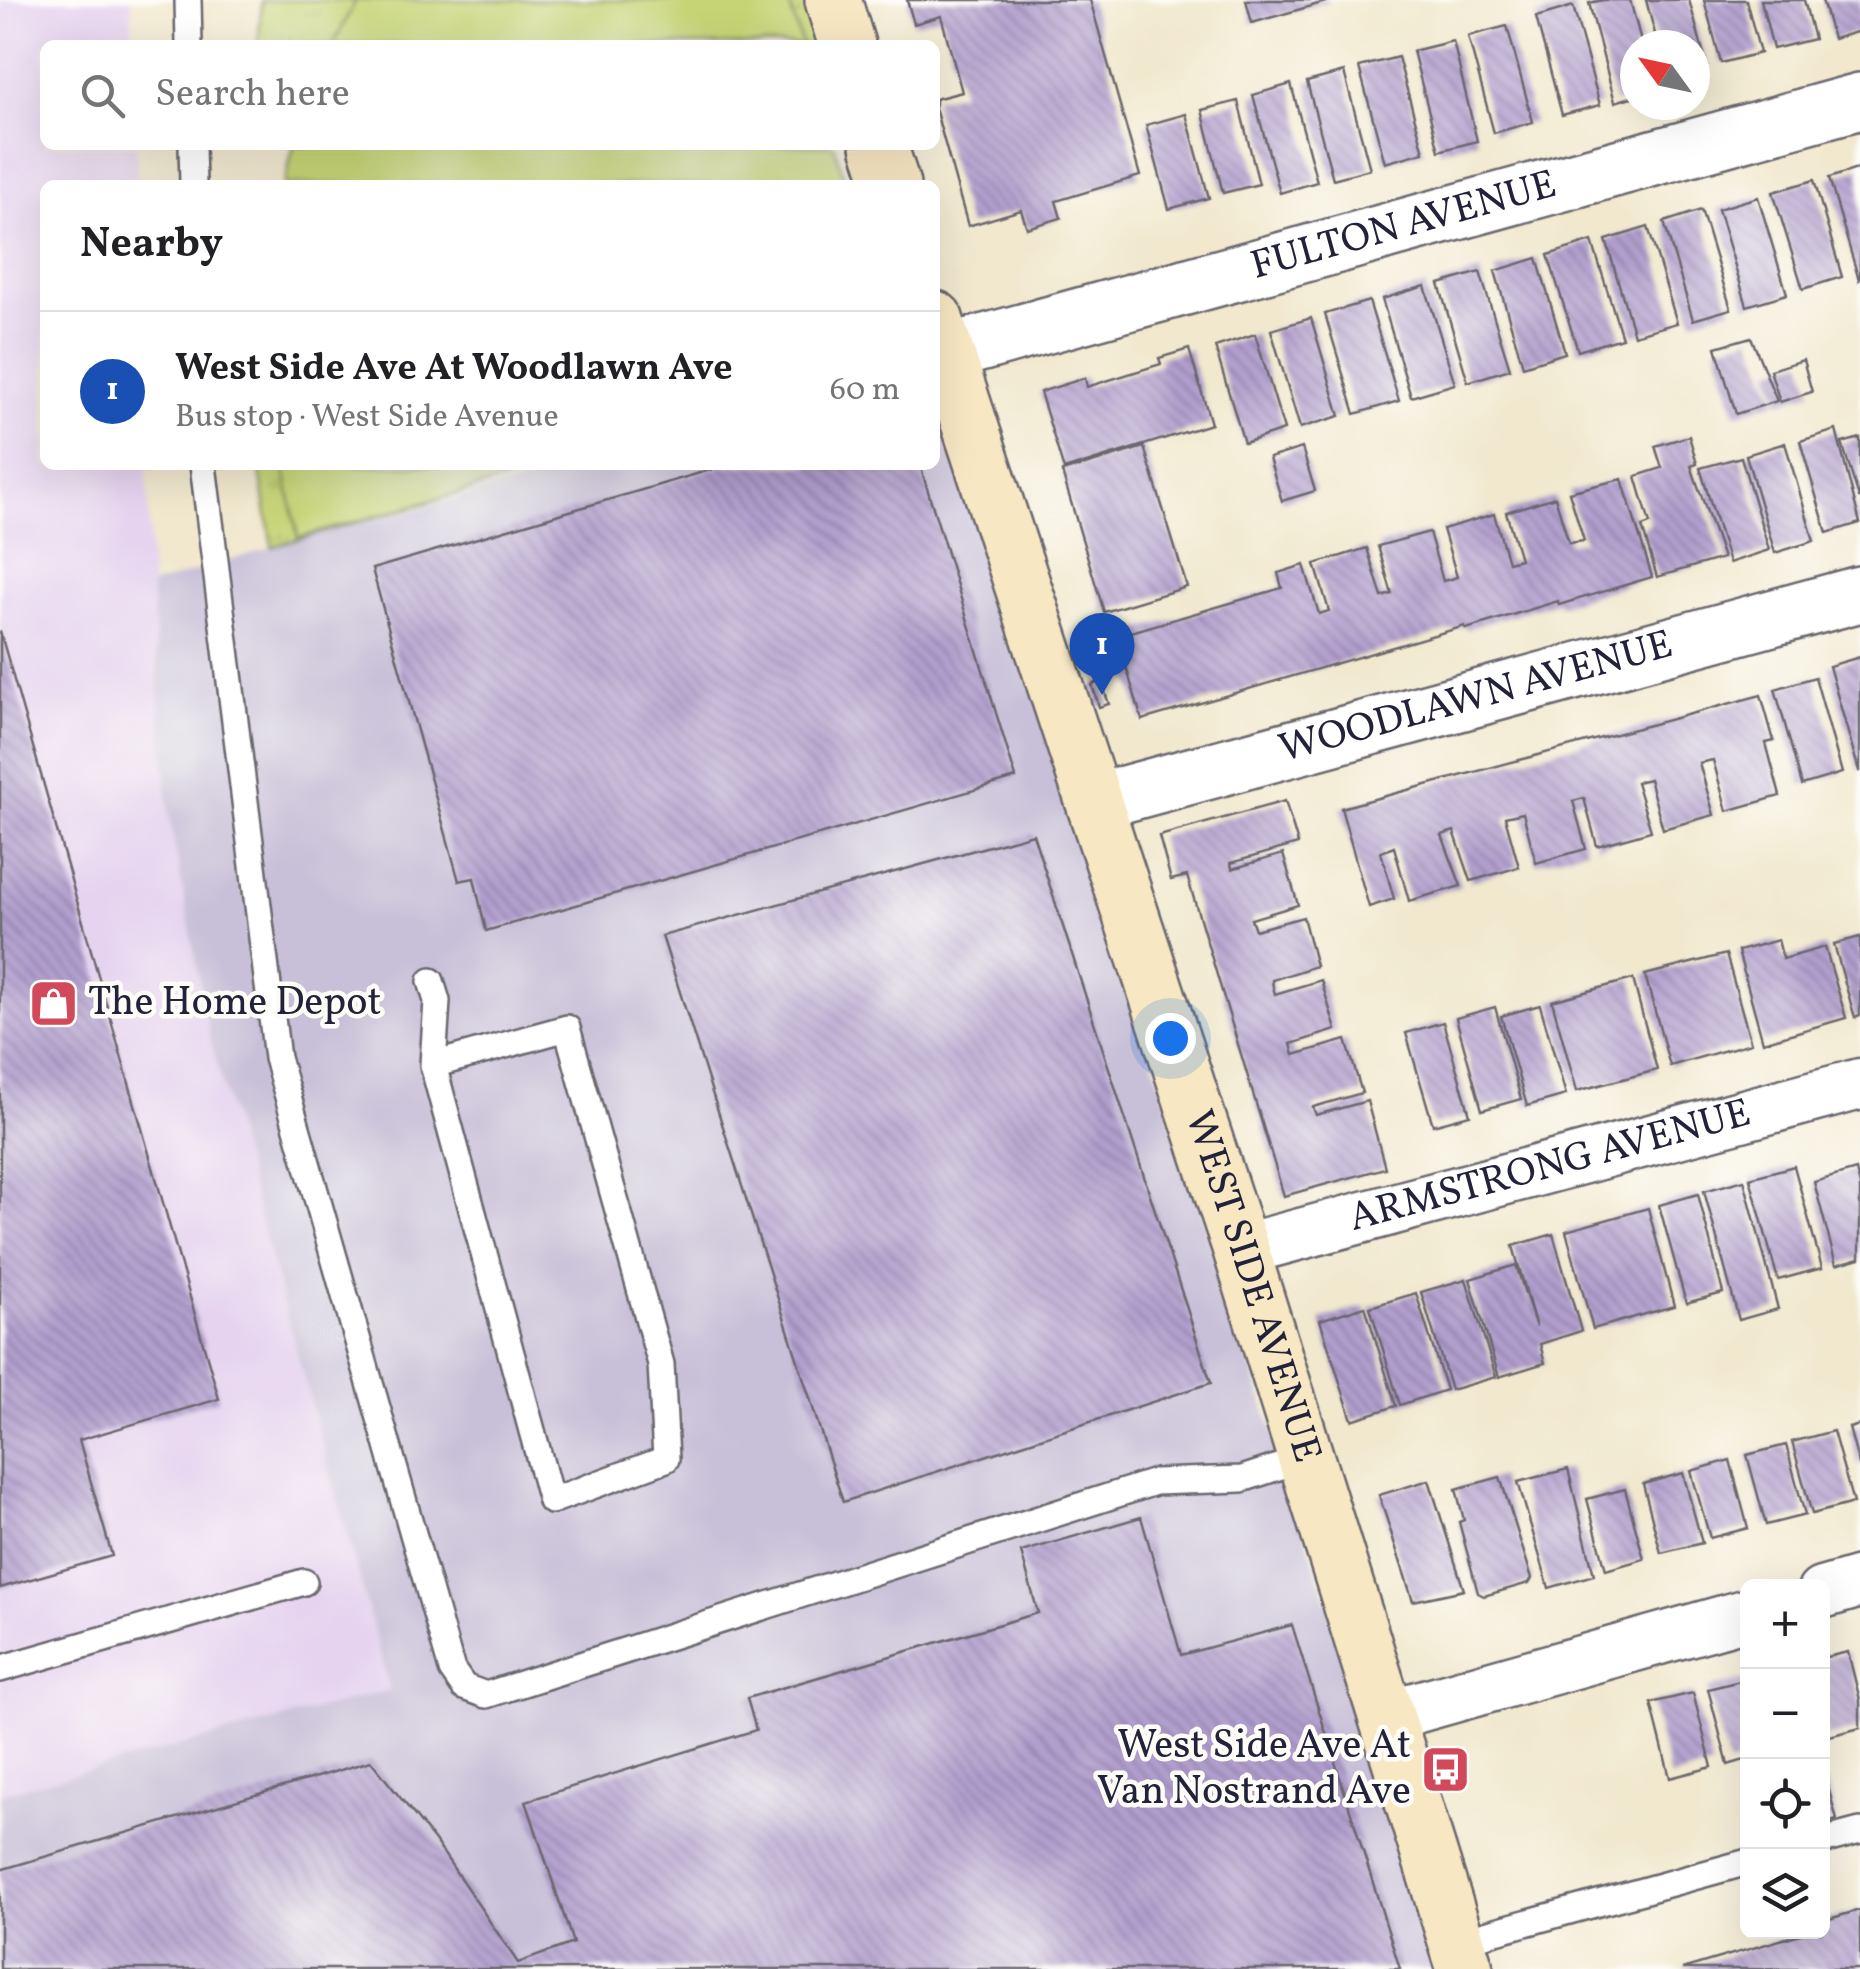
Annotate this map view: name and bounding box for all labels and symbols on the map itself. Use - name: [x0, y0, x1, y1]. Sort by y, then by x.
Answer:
- north arrow: [1620, 30, 1710, 120]
- street label: FULTON AVENUE: [1245, 158, 1563, 296]
- pin: 1: [1070, 612, 1134, 695]
- street label: WOODLAWN AVENUE: [1273, 618, 1679, 779]
- place label: The Home Depot: [88, 976, 382, 1032]
- shop icon: The Home Depot: [27, 978, 79, 1030]
- your location: [1145, 1013, 1196, 1064]
- street label: ARMSTRONG AVENUE: [1343, 1086, 1757, 1248]
- street label: WEST SIDE AVENUE: [1169, 1103, 1334, 1470]
- place label: West Side Ave At Van Nostrand Ave: [1097, 1719, 1411, 1821]
- bus stop icon: West Side Ave At Van Nostrand Ave: [1420, 1744, 1472, 1796]

